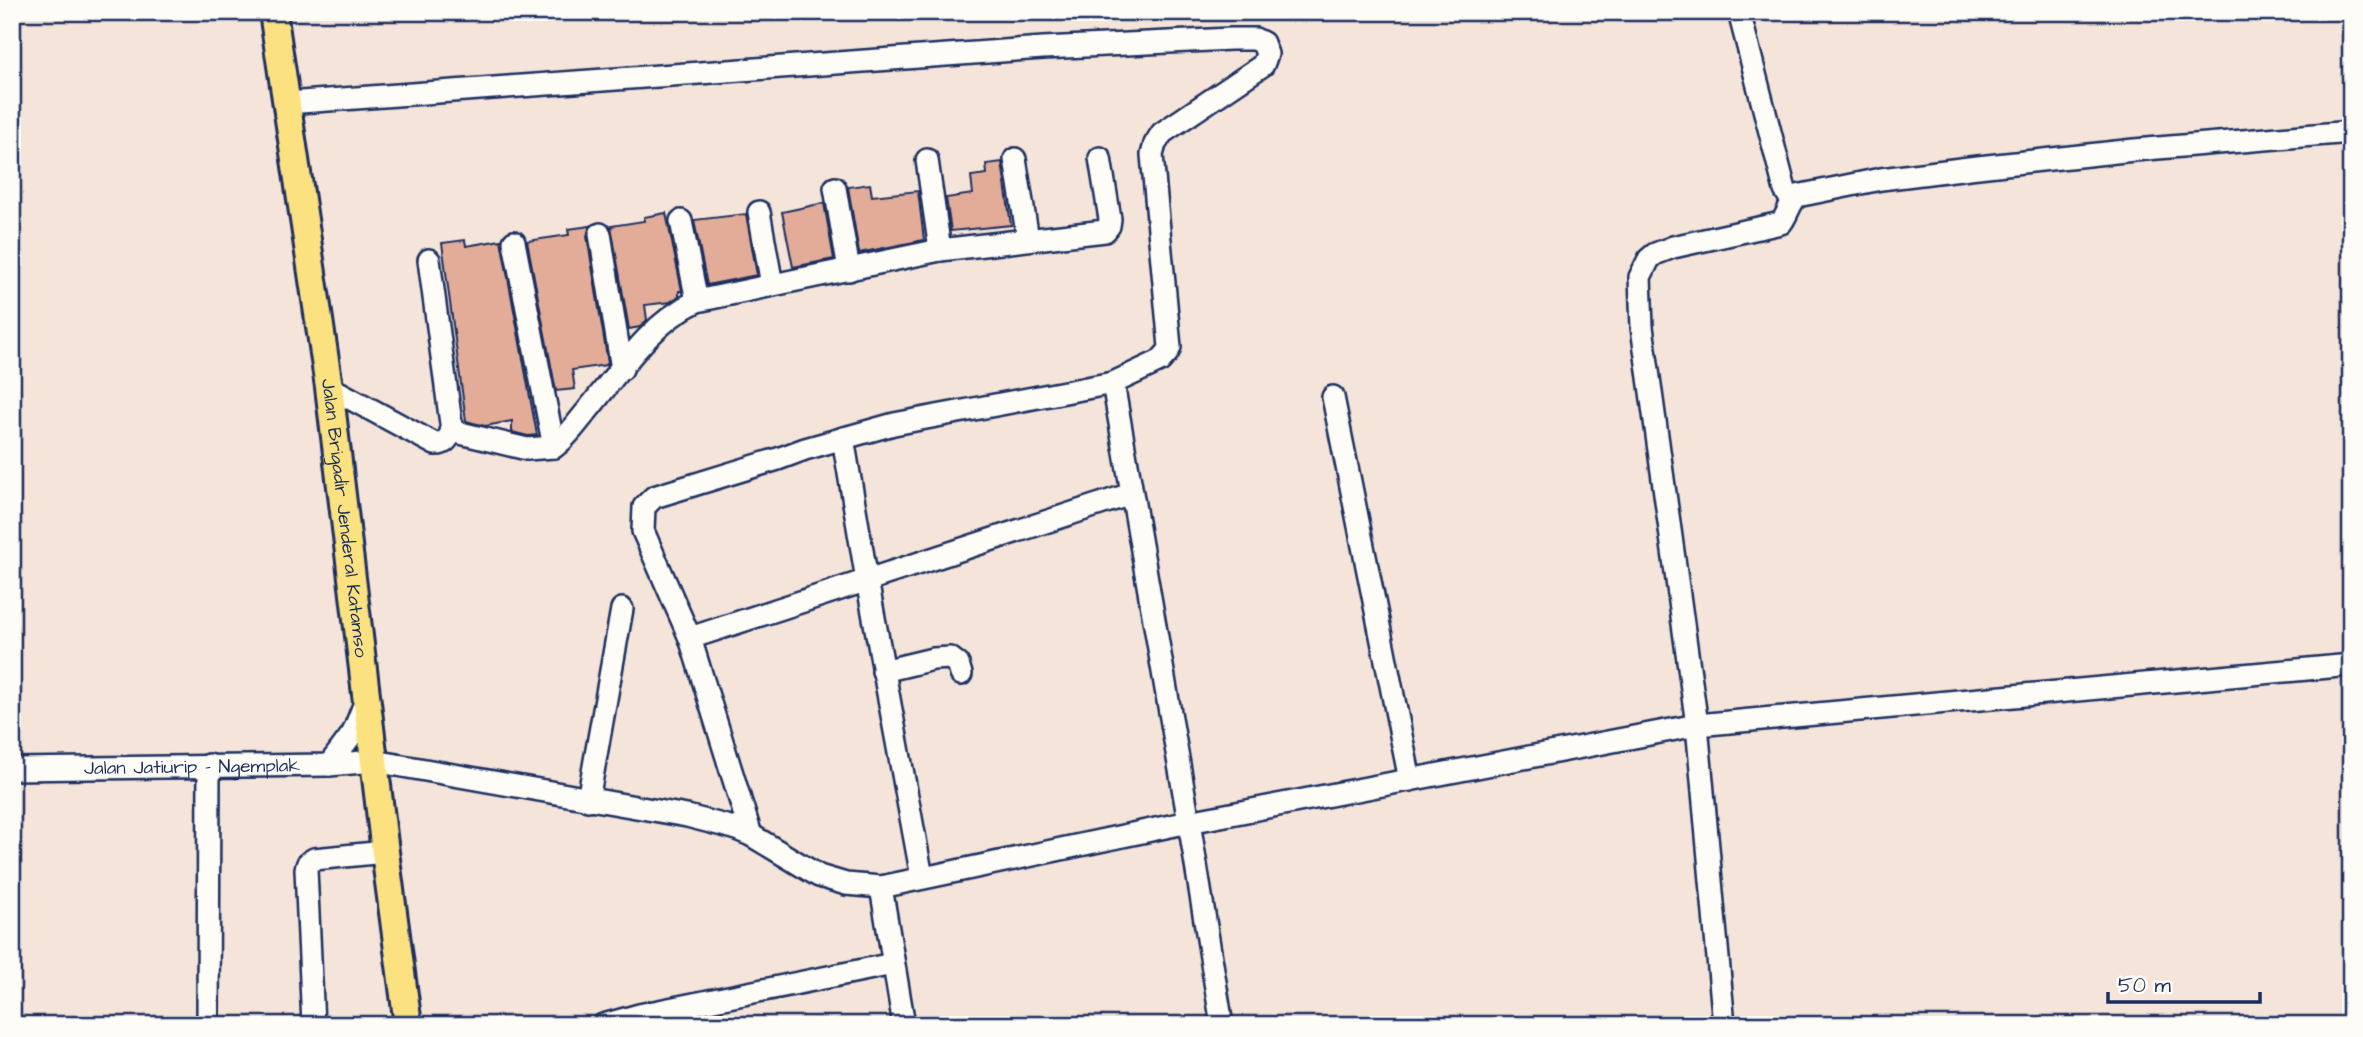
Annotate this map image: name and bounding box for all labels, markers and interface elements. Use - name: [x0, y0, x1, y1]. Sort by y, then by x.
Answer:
- street label: Jalan Brigadir Jenderal Katamso: [314, 377, 375, 659]
- street label: Jalan Jatiurip - Ngemplak: [84, 752, 301, 782]
- scale bar: [2108, 960, 2260, 1004]
- text: 50 m: [2118, 971, 2172, 1000]

